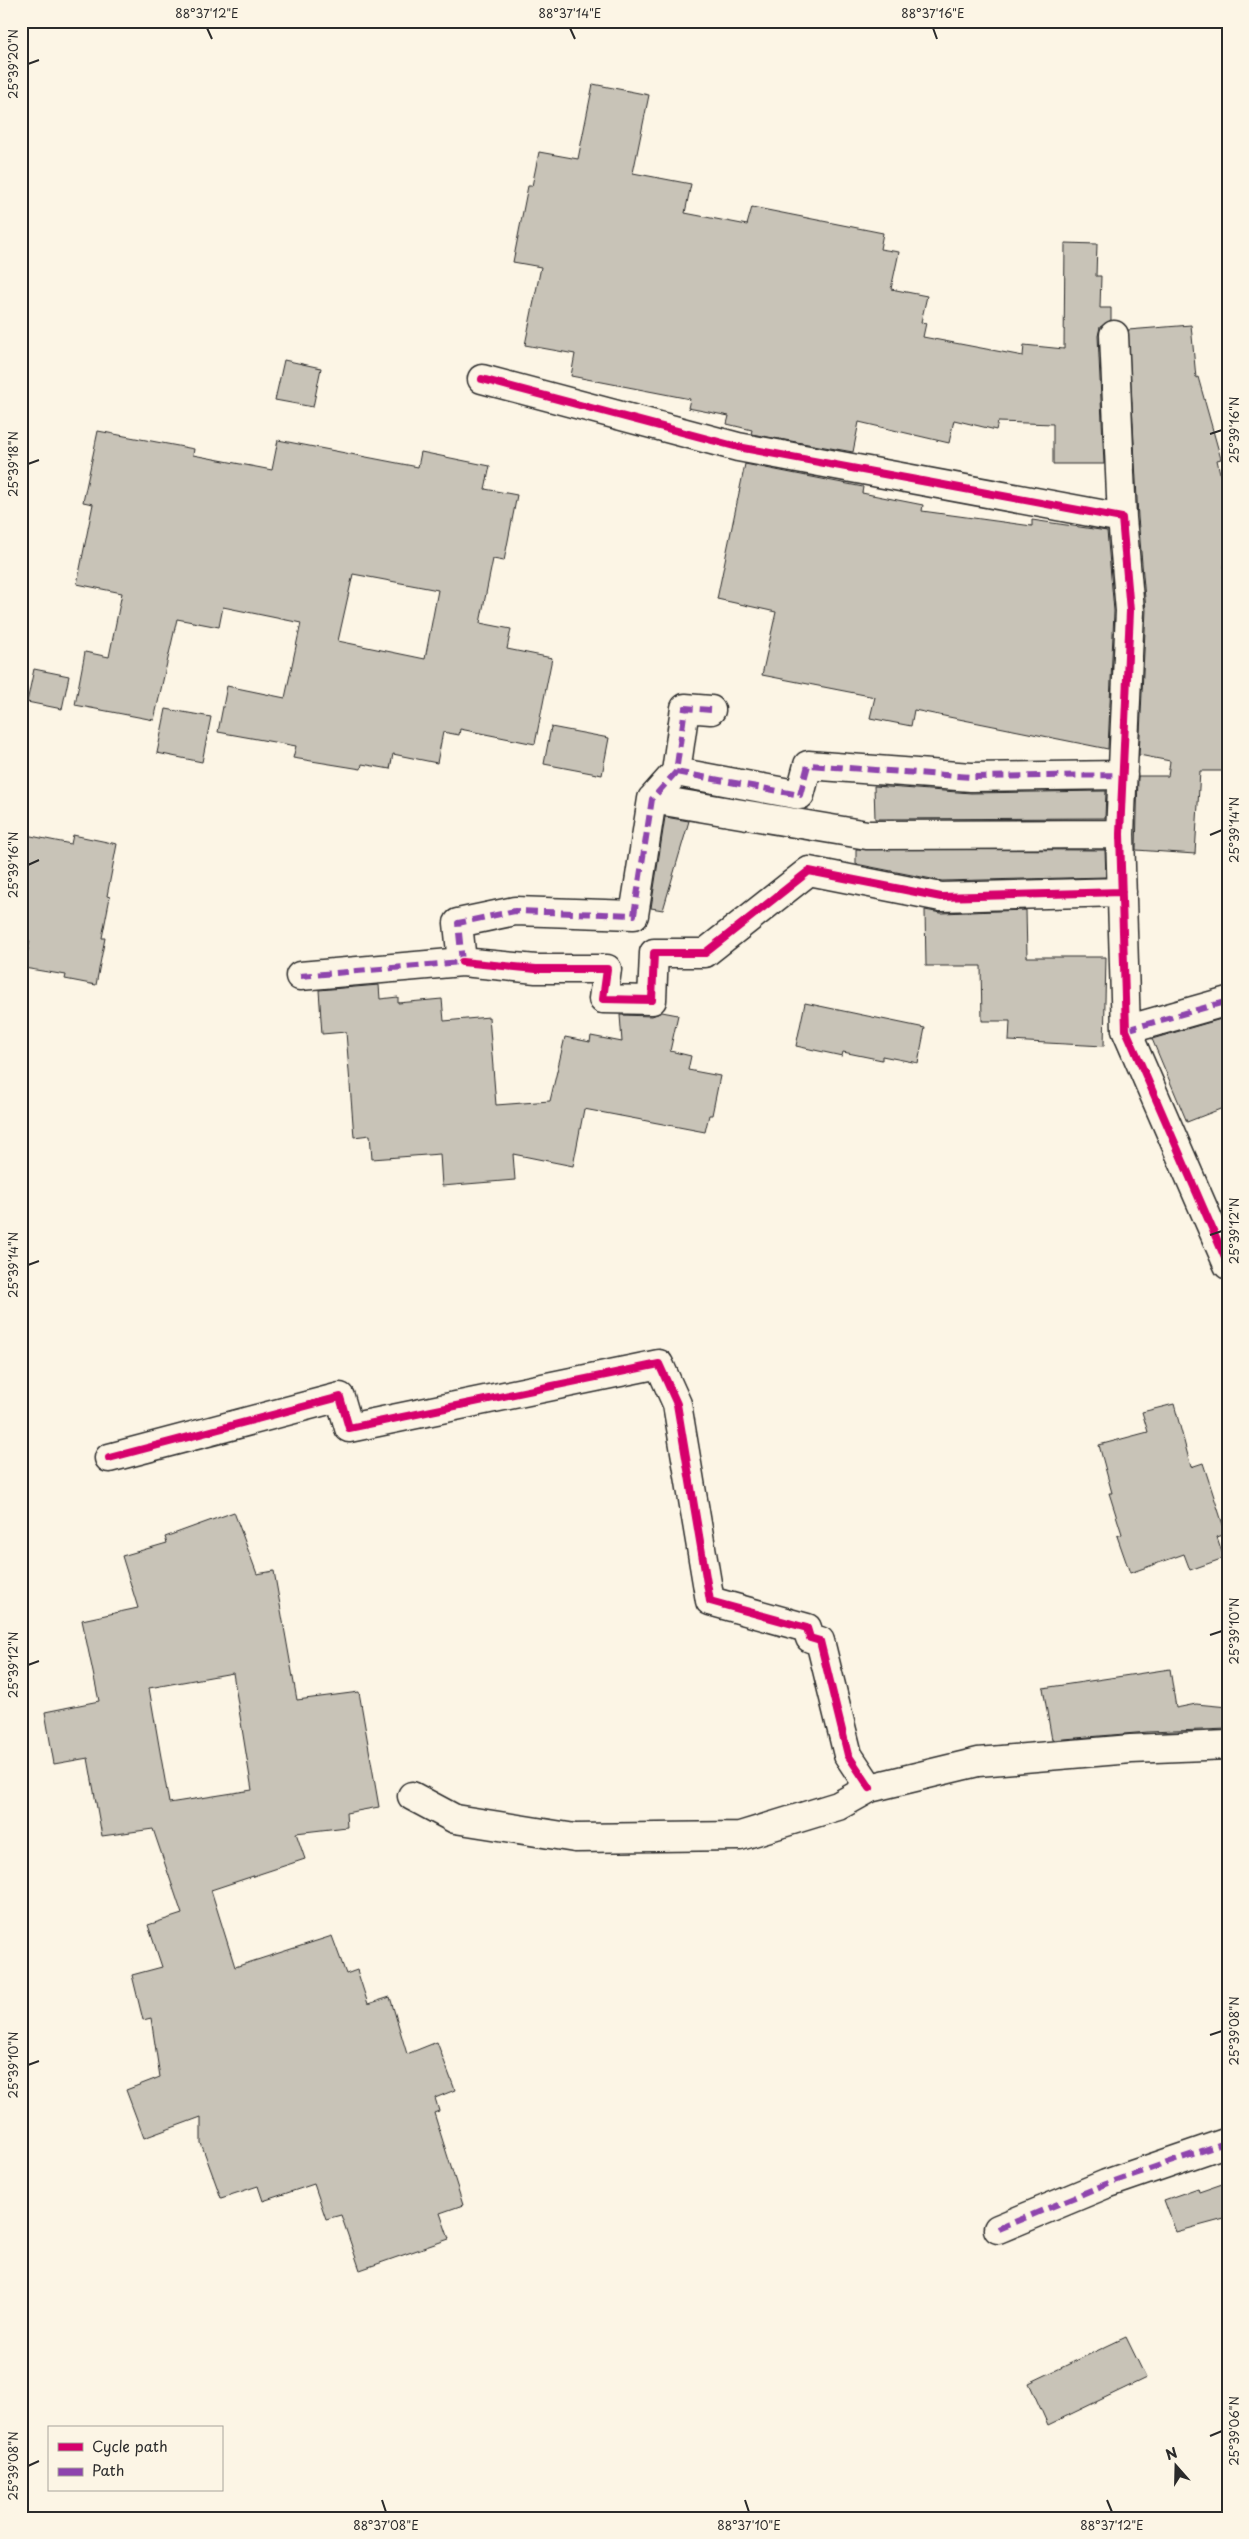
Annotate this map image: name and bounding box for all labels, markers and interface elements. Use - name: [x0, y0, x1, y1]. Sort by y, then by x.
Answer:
- text: 88°37'12"E: [175, 4, 239, 22]
- text: 88°37'14"E: [539, 4, 601, 22]
- text: 88°37'16"E: [901, 4, 965, 22]
- text: 25°39'20"N: [4, 29, 22, 99]
- text: 25°39'16"N: [1225, 397, 1243, 463]
- text: 25°39'18"N: [4, 431, 22, 497]
- text: 25°39'14"N: [1225, 797, 1243, 863]
- text: 25°39'16"N: [4, 832, 22, 898]
- text: 25°39'12"N: [1225, 1198, 1243, 1264]
- text: 25°39'14"N: [4, 1232, 22, 1298]
- text: 25°39'10"N: [1225, 1598, 1243, 1664]
- text: 25°39'12"N: [4, 1632, 22, 1698]
- text: 25°39'08"N: [1225, 1996, 1243, 2066]
- text: 25°39'10"N: [4, 2032, 22, 2098]
- text: 25°39'06"N: [1225, 2396, 1243, 2466]
- legend: [48, 2426, 222, 2492]
- text: 25°39'08"N: [4, 2431, 22, 2501]
- text: Cycle path: [92, 2434, 168, 2457]
- north arrow: [1152, 2442, 1202, 2492]
- text: N: [1163, 2442, 1180, 2465]
- text: Path: [92, 2458, 124, 2481]
- text: 88°37'08"E: [353, 2516, 419, 2534]
- text: 88°37'10"E: [717, 2516, 781, 2534]
- text: 88°37'12"E: [1080, 2516, 1144, 2534]

